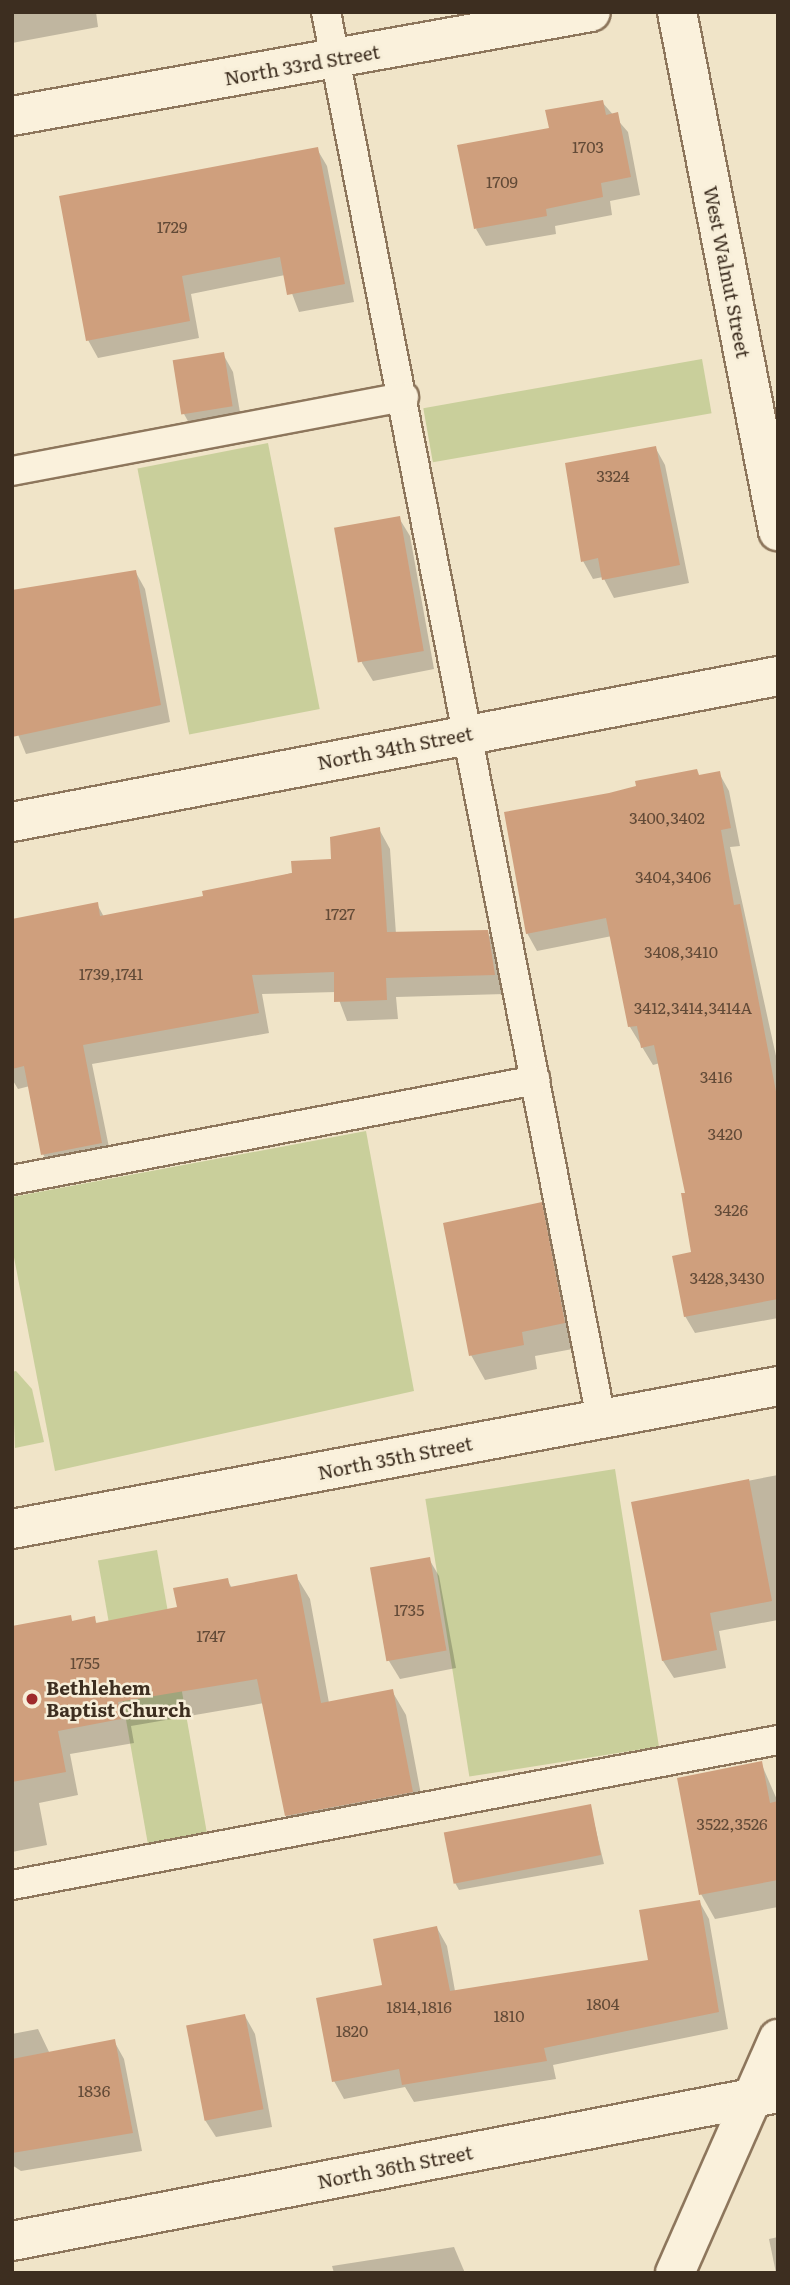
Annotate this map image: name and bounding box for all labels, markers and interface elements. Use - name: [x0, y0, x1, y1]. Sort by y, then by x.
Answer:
- street label: North 33rd Street: [222, 40, 382, 90]
- house number: 1703: [572, 136, 604, 156]
- house number: 1709: [486, 171, 518, 191]
- street label: West Walnut Street: [699, 184, 755, 360]
- house number: 1729: [157, 216, 187, 236]
- house number: 3324: [596, 465, 630, 485]
- street label: North 34th Street: [315, 722, 475, 774]
- house number: 3400,3402: [629, 807, 705, 827]
- house number: 3404,3406: [635, 866, 711, 886]
- house number: 1727: [325, 903, 355, 923]
- house number: 3408,3410: [644, 941, 718, 961]
- house number: 1739,1741: [79, 963, 143, 983]
- house number: 3412,3414,3414A: [634, 997, 752, 1017]
- house number: 3416: [700, 1066, 732, 1086]
- house number: 3420: [708, 1123, 742, 1143]
- house number: 3426: [714, 1199, 748, 1219]
- house number: 3428,3430: [690, 1267, 764, 1287]
- street label: North 35th Street: [316, 1432, 474, 1484]
- house number: 1735: [394, 1599, 424, 1619]
- house number: 1747: [196, 1625, 226, 1645]
- house number: 1755: [70, 1652, 100, 1672]
- place label: Bethlehem Baptist Church: [46, 1677, 191, 1721]
- marker: Bethlehem Baptist Church: [24, 1691, 40, 1707]
- house number: 3522,3526: [696, 1813, 768, 1833]
- house number: 1804: [586, 1993, 620, 2013]
- house number: 1814,1816: [386, 1996, 452, 2016]
- house number: 1810: [493, 2005, 525, 2025]
- house number: 1820: [336, 2020, 368, 2040]
- house number: 1836: [78, 2080, 110, 2100]
- street label: North 36th Street: [315, 2141, 475, 2193]

